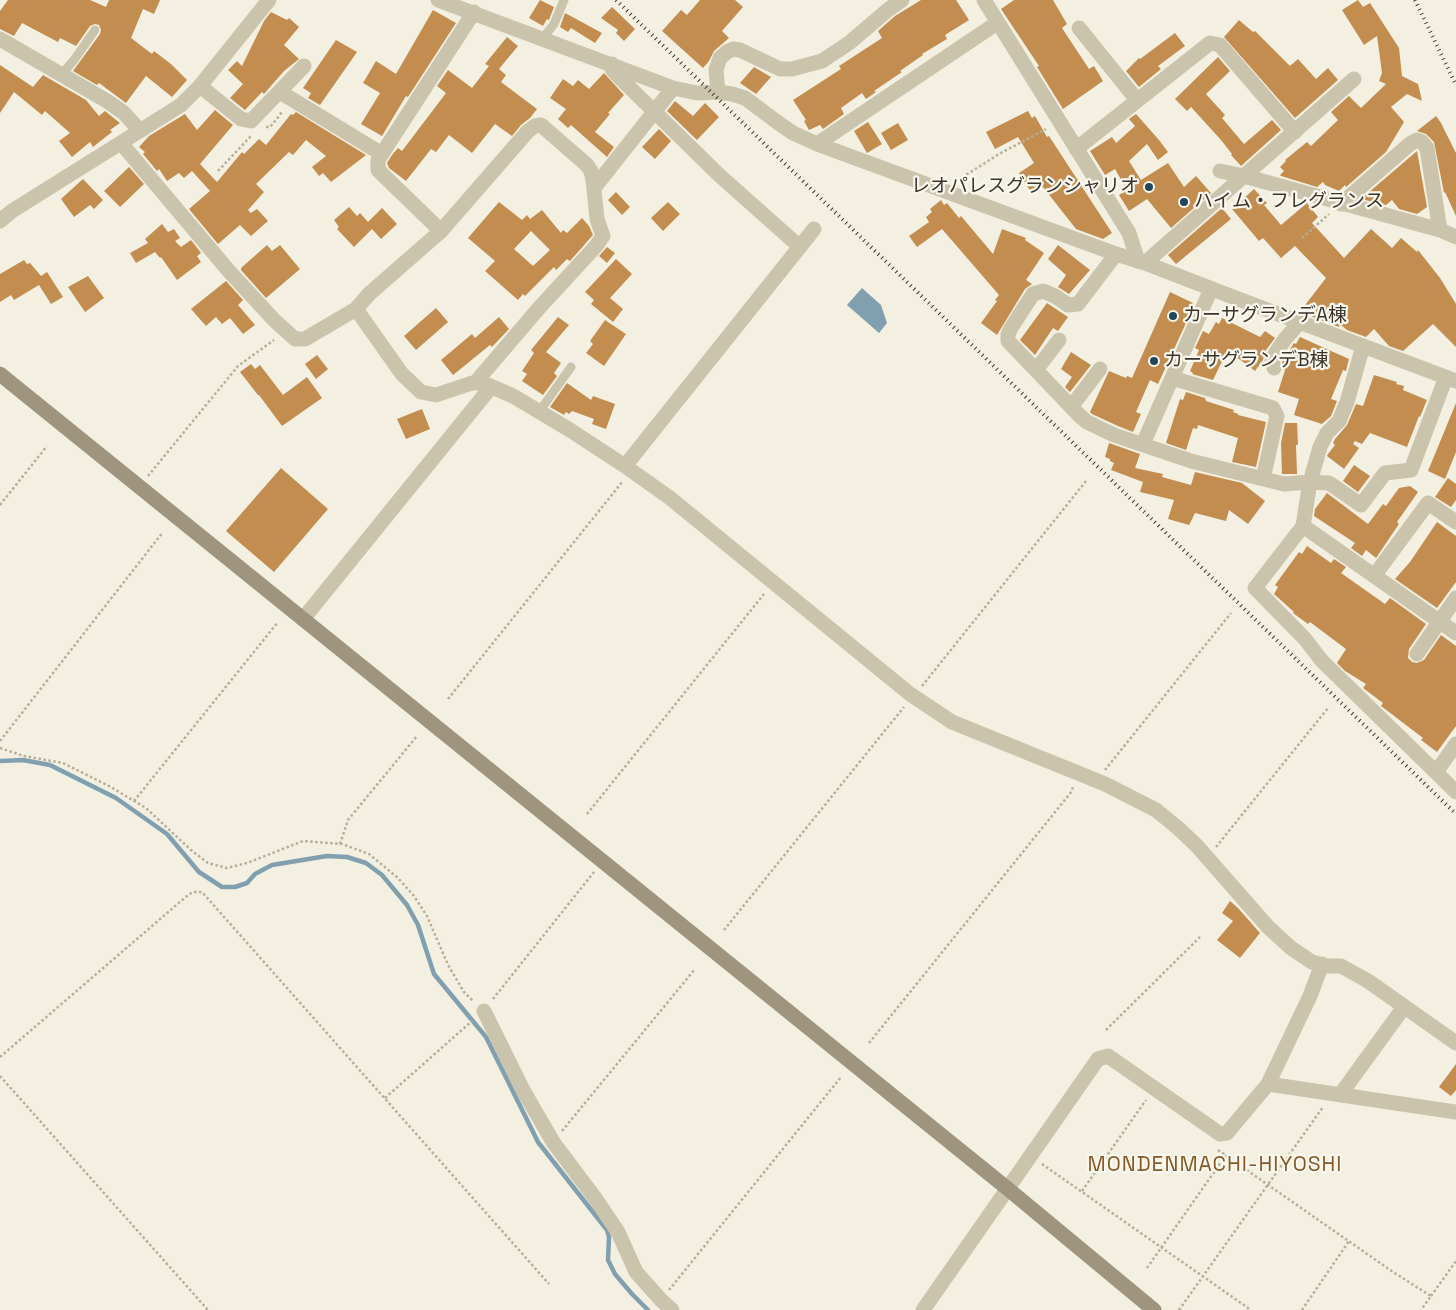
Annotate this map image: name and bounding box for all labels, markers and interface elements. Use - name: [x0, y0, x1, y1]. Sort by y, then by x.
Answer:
- place label: レオパレスグランシャリオ: [911, 176, 1139, 198]
- marker: レオパレスグランシャリオ: [1143, 181, 1155, 193]
- place label: ハイム・フレグランス: [1194, 191, 1384, 213]
- marker: ハイム・フレグランス: [1178, 196, 1190, 208]
- place label: カーサグランデA棟: [1183, 305, 1347, 327]
- marker: カーサグランデA棟: [1167, 310, 1179, 322]
- place label: カーサグランデB棟: [1164, 350, 1329, 372]
- marker: カーサグランデB棟: [1148, 355, 1160, 367]
- district label: MONDENMACHI-HIYOSHI: [1085, 1152, 1345, 1178]

